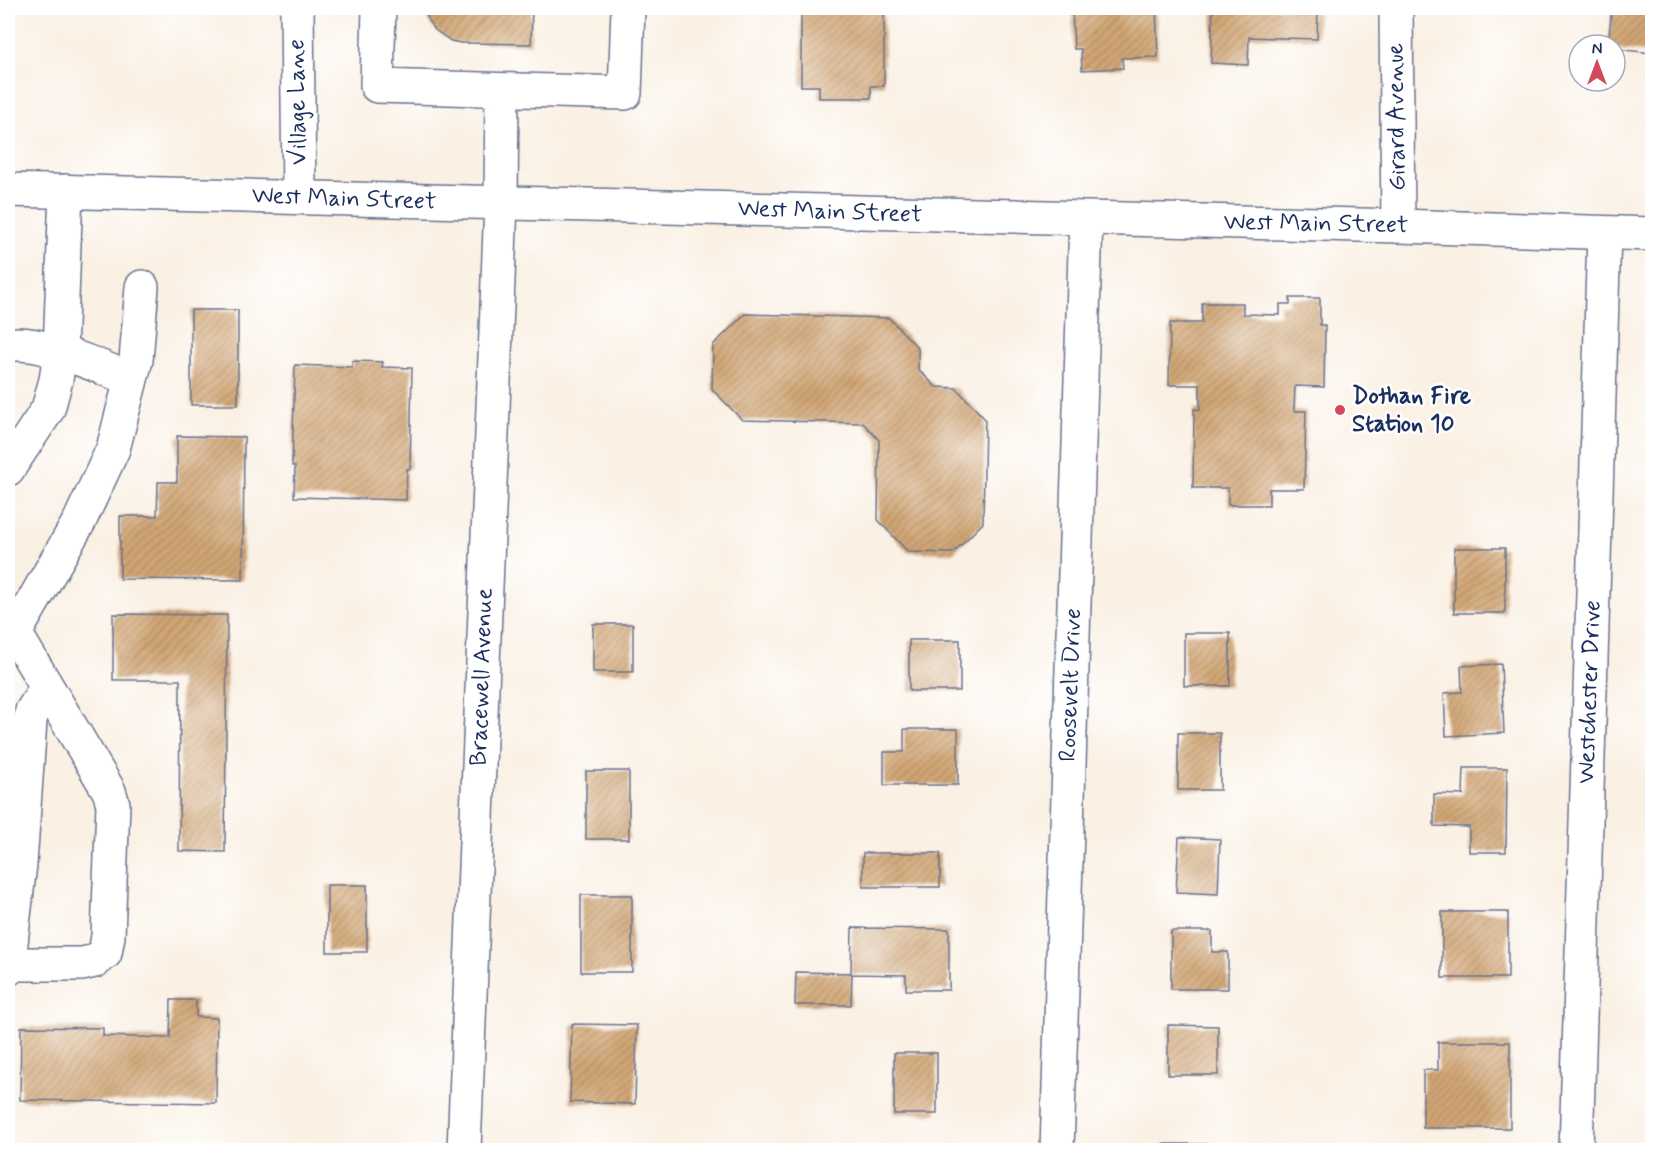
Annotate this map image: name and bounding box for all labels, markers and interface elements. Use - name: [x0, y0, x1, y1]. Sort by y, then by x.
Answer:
- north arrow: [1567, 33, 1627, 93]
- street label: Village Lane: [281, 39, 315, 165]
- text: N: [1592, 39, 1602, 60]
- street label: Girard Avenue: [1380, 43, 1414, 191]
- street label: West Main Street: [251, 180, 437, 218]
- street label: West Main Street: [737, 193, 923, 231]
- street label: West Main Street: [1223, 207, 1409, 241]
- place label: Dothan Fire Station 10: [1352, 381, 1472, 440]
- marker: Dothan Fire Station 10: [1333, 403, 1347, 417]
- street label: Bracewell Avenue: [463, 587, 501, 766]
- street label: Westchester Drive: [1571, 600, 1609, 784]
- street label: Roosevelt Drive: [1053, 608, 1089, 762]

